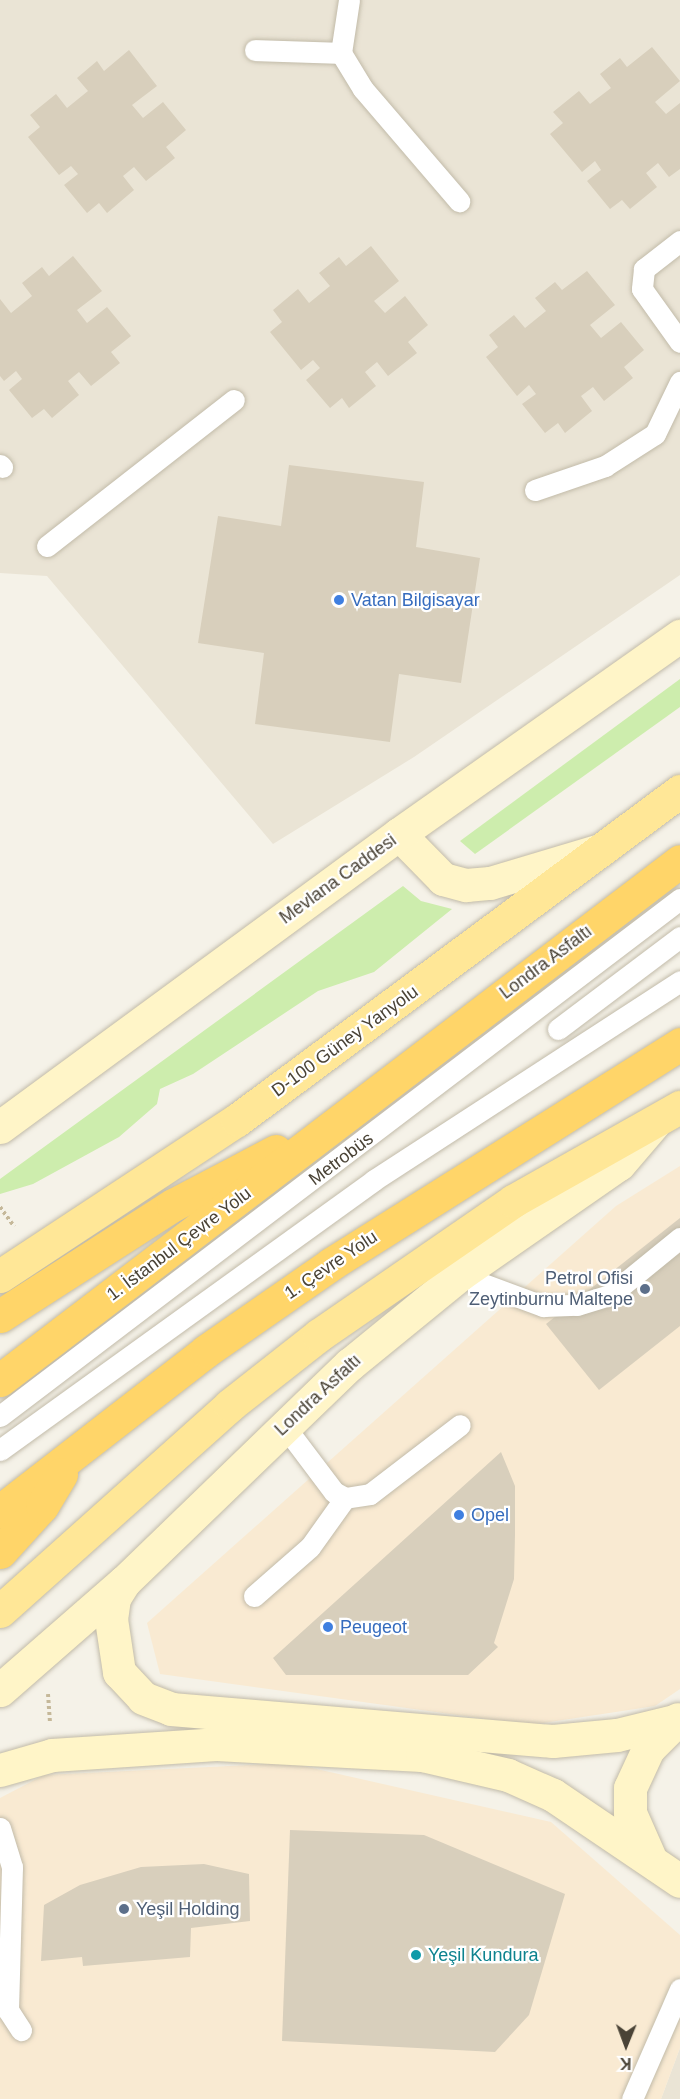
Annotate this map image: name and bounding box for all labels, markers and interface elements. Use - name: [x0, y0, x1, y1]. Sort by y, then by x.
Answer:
- place label: Vatan Bilgisayar: [351, 589, 480, 611]
- marker: Vatan Bilgisayar: [332, 593, 346, 607]
- street label: Mevlana Caddesi: [275, 829, 401, 929]
- street label: Londra Asfaltı: [495, 920, 597, 1004]
- street label: D-100 Güney Yanyolu: [268, 981, 422, 1101]
- street label: Metrobüs: [305, 1128, 377, 1190]
- street label: 1. İstanbul Çevre Yolu: [102, 1183, 256, 1305]
- street label: 1. Çevre Yolu: [280, 1226, 382, 1304]
- place label: Petrol Ofisi Zeytinburnu Maltepe: [469, 1268, 633, 1310]
- marker: Petrol Ofisi Zeytinburnu Maltepe: [638, 1282, 652, 1296]
- street label: Londra Asfaltı: [270, 1349, 366, 1441]
- place label: Opel: [471, 1504, 509, 1526]
- marker: Opel: [452, 1508, 466, 1522]
- place label: Peugeot: [340, 1616, 407, 1638]
- marker: Peugeot: [321, 1620, 335, 1634]
- place label: Yeşil Holding: [136, 1898, 239, 1920]
- marker: Yeşil Holding: [117, 1902, 131, 1916]
- place label: Yeşil Kundura: [428, 1944, 538, 1966]
- marker: Yeşil Kundura: [409, 1948, 423, 1962]
- north arrow: [596, 2015, 656, 2075]
- text: K: [620, 2055, 632, 2072]

